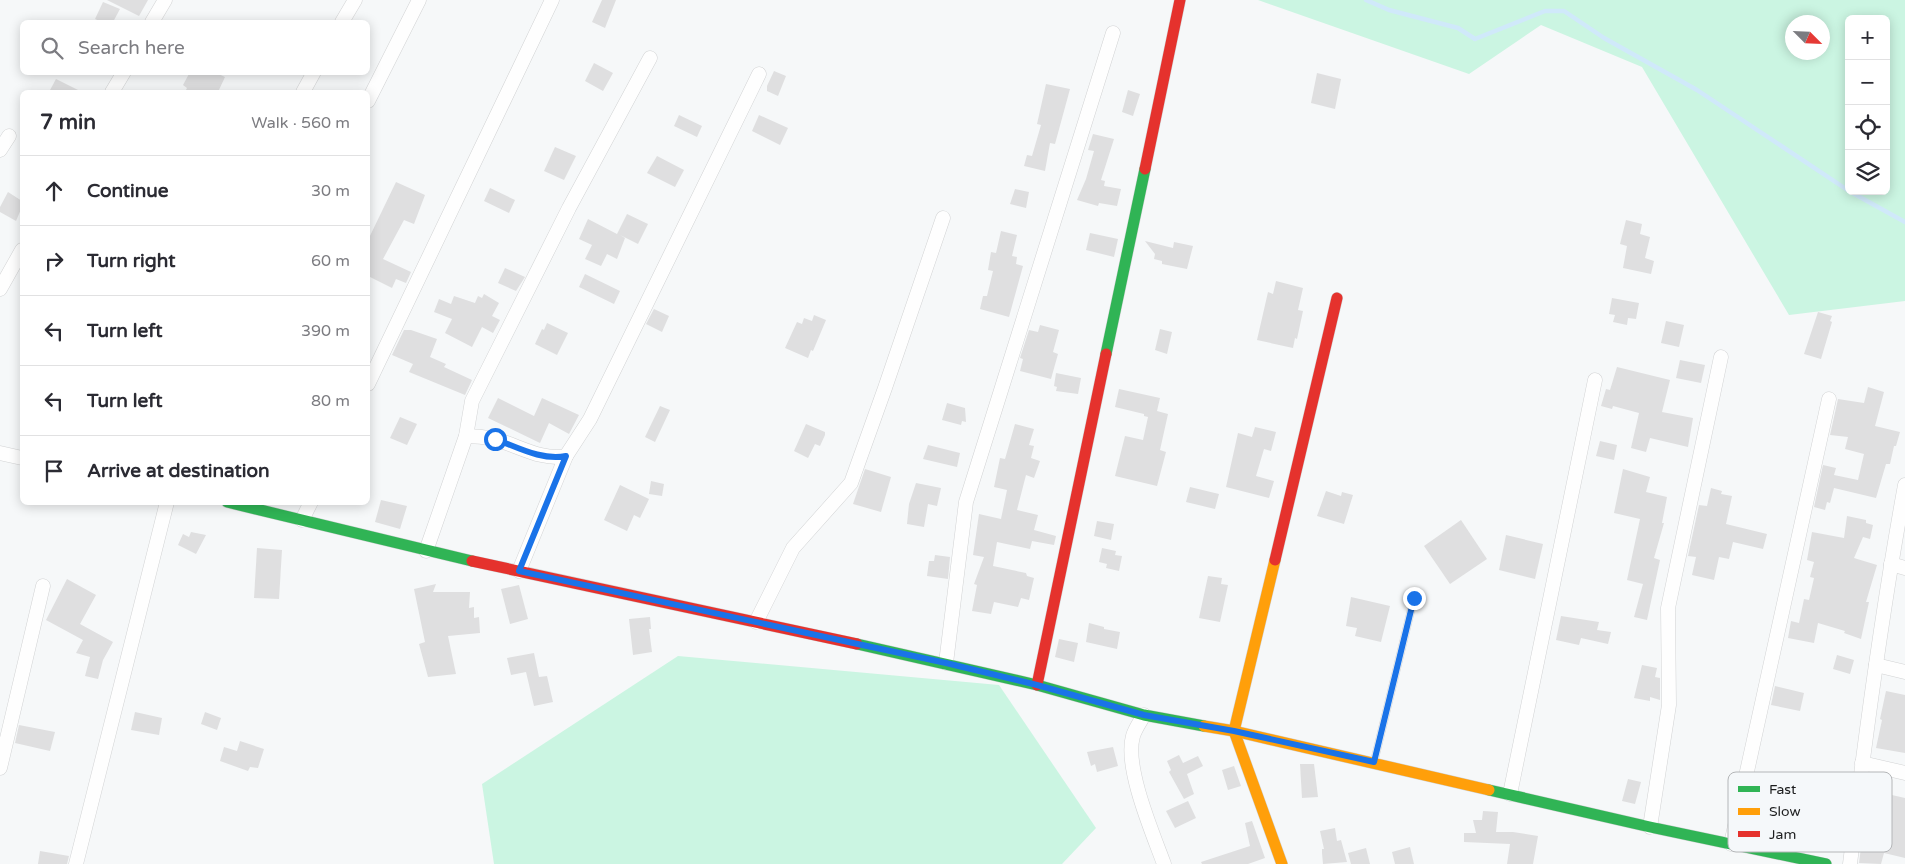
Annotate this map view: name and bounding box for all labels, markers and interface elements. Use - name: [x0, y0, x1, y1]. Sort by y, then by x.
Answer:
- north arrow: [1785, 15, 1830, 60]
- map controls: [1845, 15, 1890, 195]
- button: +: [1845, 15, 1890, 60]
- search box: [20, 20, 370, 75]
- icon: search: [38, 34, 66, 62]
- text: Search here: [78, 37, 185, 59]
- button: −: [1845, 60, 1890, 105]
- button: locate: [1845, 105, 1890, 150]
- text: 7 min: [40, 110, 96, 135]
- text: Walk · 560 m: [251, 113, 350, 133]
- button: layers: [1845, 150, 1890, 195]
- icon: ahead: [40, 177, 68, 205]
- text: Continue: [87, 180, 169, 202]
- text: 30 m: [311, 181, 350, 201]
- icon: right: [40, 247, 68, 275]
- text: Turn right: [87, 250, 175, 272]
- text: 60 m: [311, 251, 350, 271]
- icon: left: [40, 317, 68, 345]
- text: Turn left: [87, 320, 163, 342]
- text: 390 m: [301, 321, 350, 341]
- icon: left: [40, 387, 68, 415]
- text: Turn left: [87, 390, 163, 412]
- text: 80 m: [311, 391, 350, 411]
- route start: [484, 428, 507, 451]
- icon: arrive: [40, 457, 68, 485]
- text: Arrive at destination: [87, 460, 270, 482]
- route end: [1403, 587, 1426, 610]
- legend: [1728, 772, 1892, 852]
- text: Fast: [1769, 781, 1797, 798]
- text: Slow: [1769, 803, 1801, 820]
- text: Jam: [1769, 826, 1796, 843]

